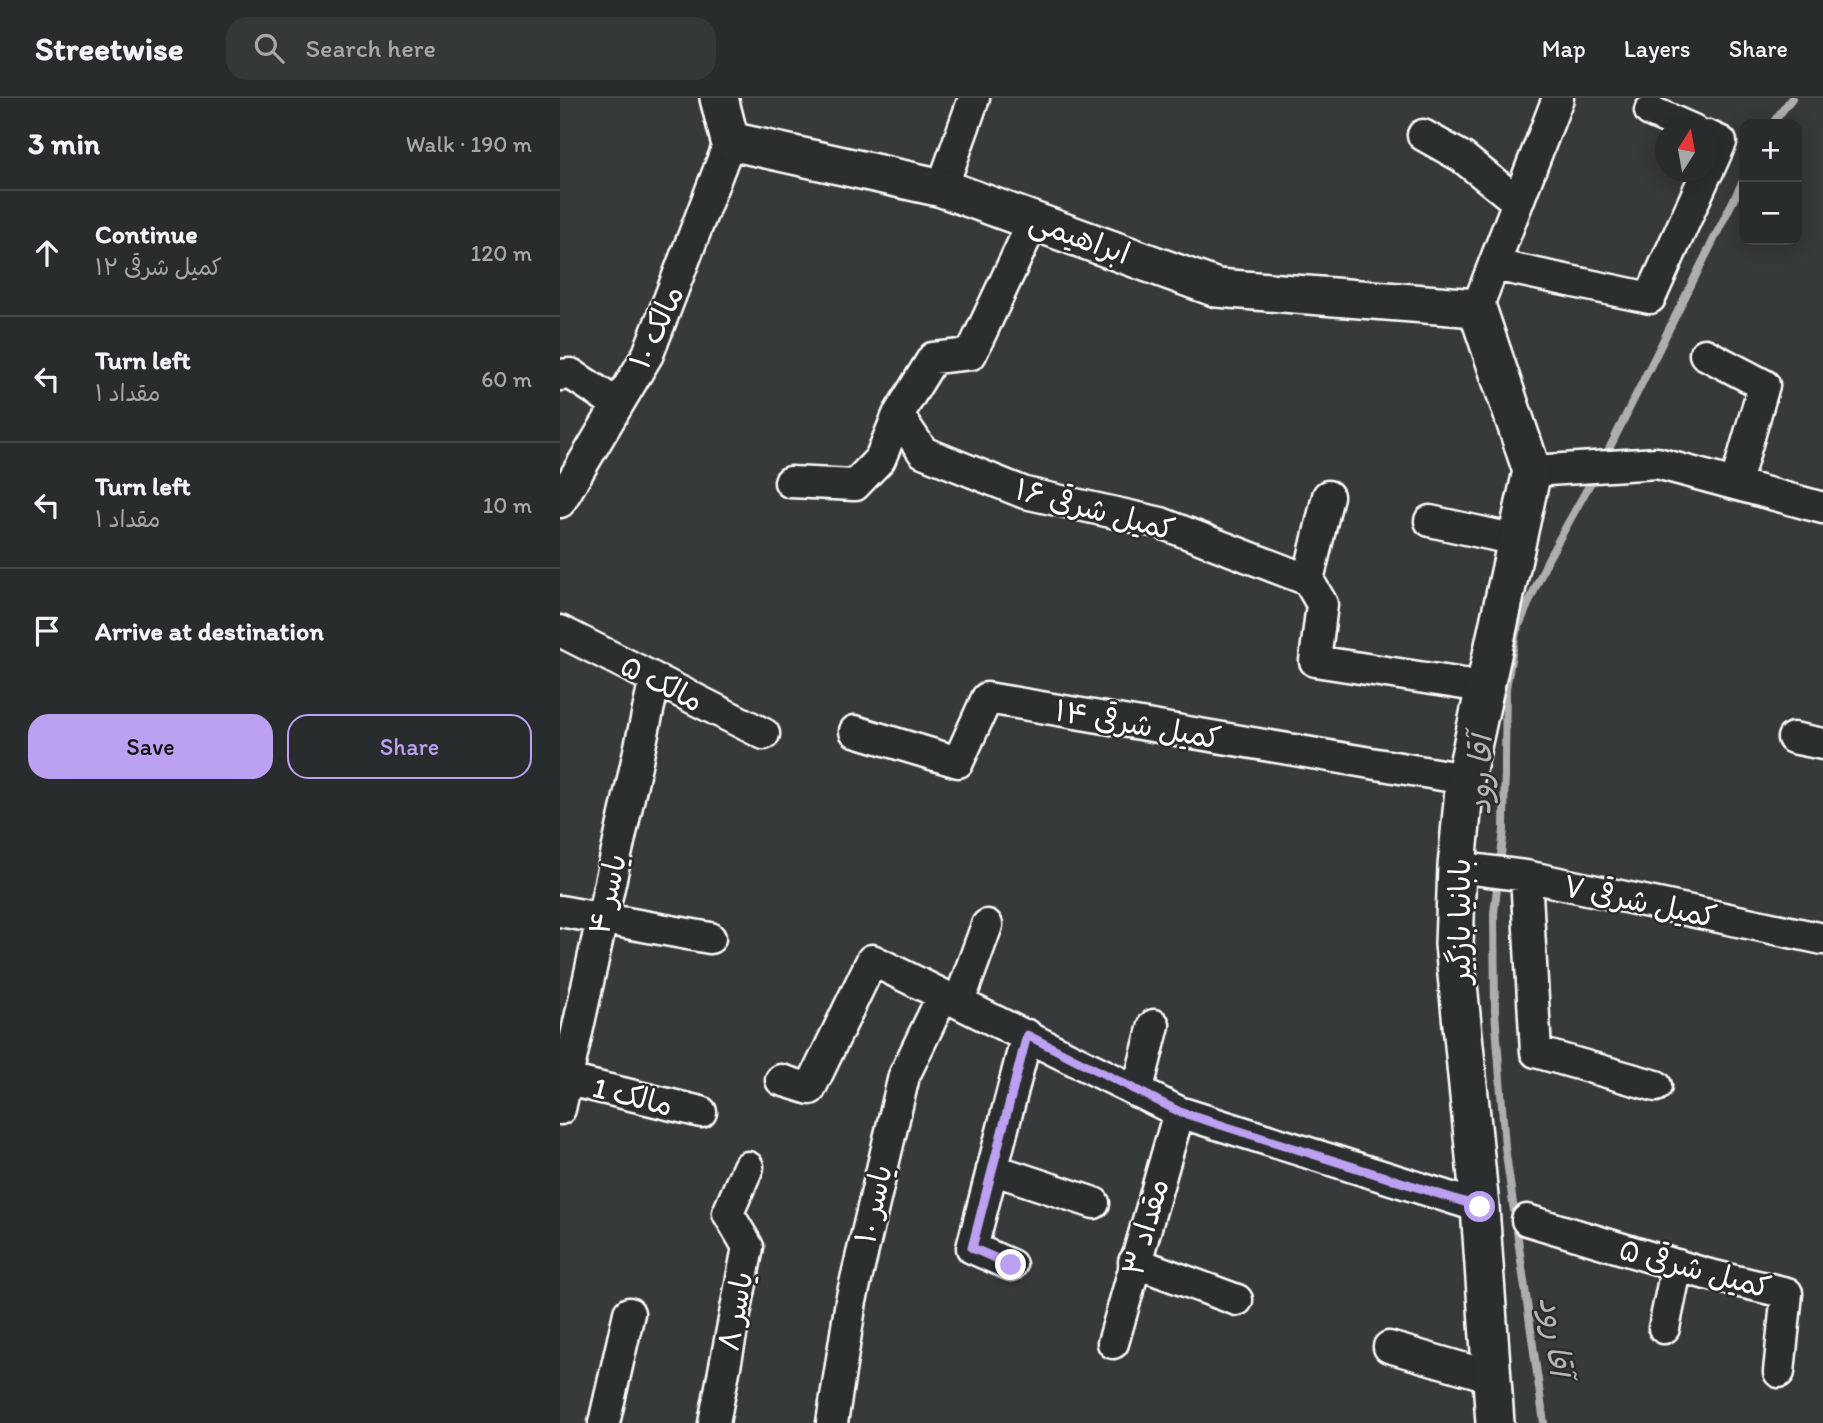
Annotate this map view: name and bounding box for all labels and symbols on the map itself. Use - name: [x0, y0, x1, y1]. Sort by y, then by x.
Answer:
- north arrow: [1655, 119, 1718, 182]
- street label: ابراهیمی: [1024, 202, 1135, 273]
- street label: مالک ۱۰: [621, 279, 691, 375]
- street label: کمیل شرقی ۱۶: [1011, 470, 1179, 548]
- street label: مالک ۵: [614, 647, 710, 719]
- street label: کمیل شرقی ۱۴: [1052, 691, 1224, 757]
- water label: آقا رود: [1460, 727, 1500, 815]
- street label: یاسر ۴: [580, 850, 634, 938]
- street label: بابانیا بازگیر: [1441, 858, 1478, 987]
- street label: کمیل شرقی ۷: [1560, 867, 1720, 935]
- street label: مالک 1: [589, 1068, 677, 1124]
- street label: یاسر ۱۰: [846, 1161, 900, 1247]
- street label: مقداد ۳: [1114, 1174, 1176, 1280]
- route start: [1464, 1191, 1495, 1222]
- street label: کمیل شرقی ۵: [1615, 1230, 1775, 1306]
- route end: [995, 1249, 1026, 1280]
- street label: یاسر ۸: [709, 1268, 761, 1354]
- water label: آقا رود: [1532, 1294, 1581, 1386]

